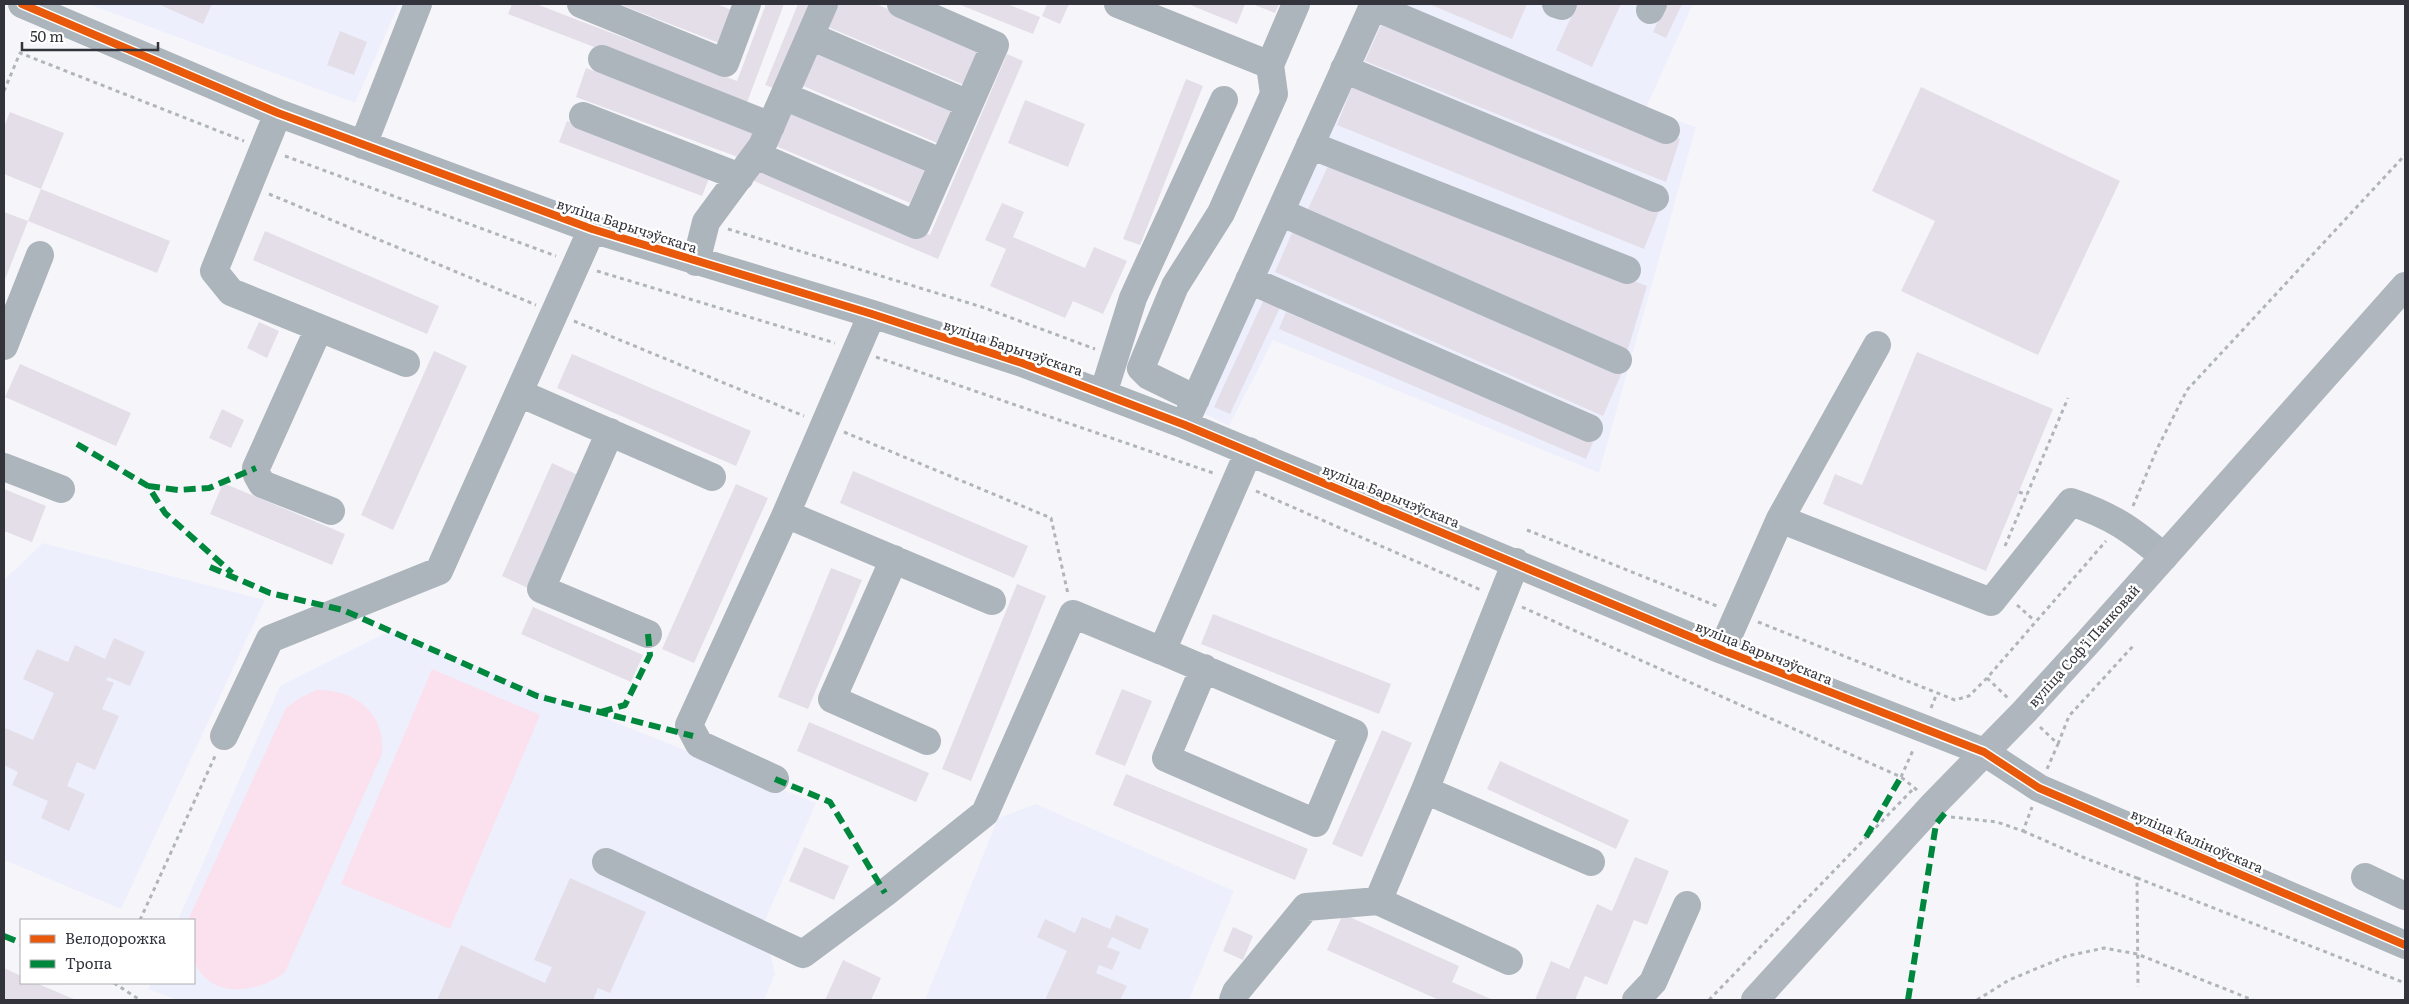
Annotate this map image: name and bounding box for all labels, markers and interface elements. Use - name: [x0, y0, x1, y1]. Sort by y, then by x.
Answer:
- scale bar: [22, 20, 159, 52]
- text: 50 m: [30, 24, 64, 47]
- street label: вуліца Барычэўскага: [555, 193, 700, 257]
- street label: вуліца Барычэўскага: [941, 314, 1086, 381]
- street label: вуліца Барычэўскага: [1320, 458, 1463, 532]
- street label: вуліца Софʼі Панковай: [2023, 580, 2144, 711]
- street label: вуліца Барычэўскага: [1693, 615, 1836, 689]
- street label: вуліца Каліноўскага: [2128, 803, 2267, 877]
- legend: [20, 919, 195, 984]
- text: Велодорожка: [65, 926, 167, 949]
- text: Тропа: [65, 951, 113, 974]

